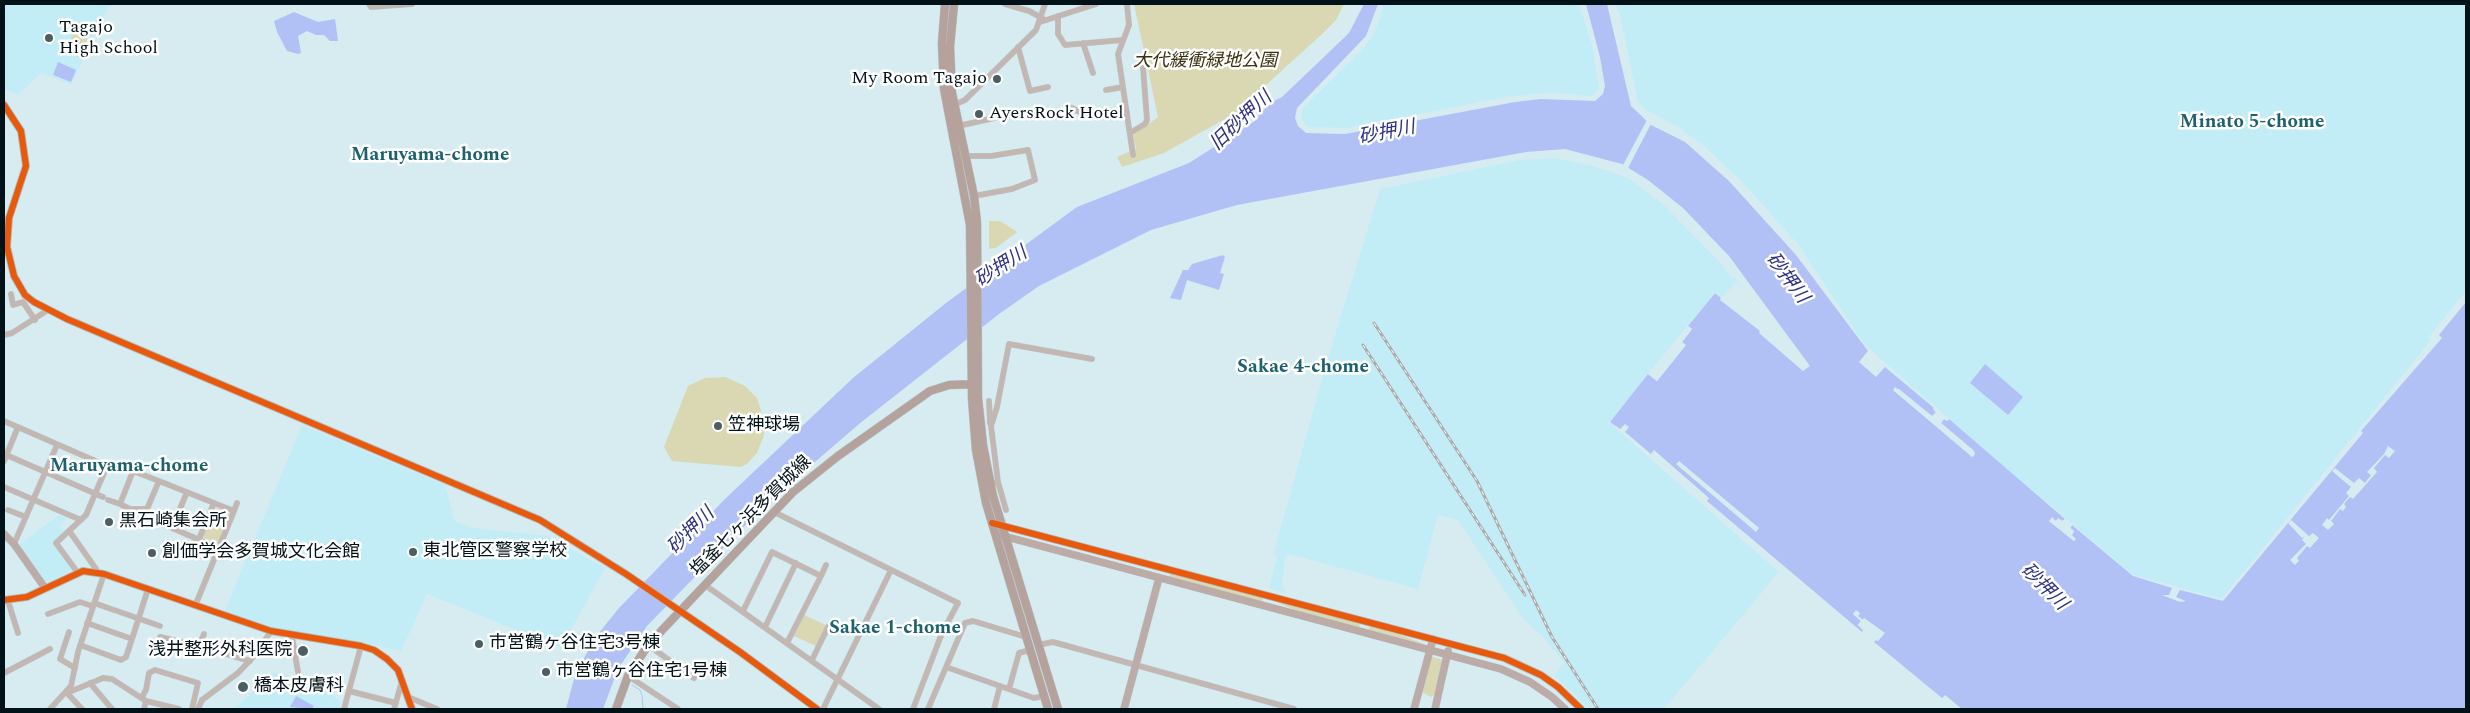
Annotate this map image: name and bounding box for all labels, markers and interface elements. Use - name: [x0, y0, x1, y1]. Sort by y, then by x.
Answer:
- place label: Tagajo High School: [59, 17, 158, 59]
- marker: Tagajo High School: [43, 32, 55, 44]
- park label: 大代緩衝緑地公園: [1133, 51, 1277, 73]
- place label: My Room Tagajo: [851, 68, 987, 90]
- marker: My Room Tagajo: [991, 73, 1003, 85]
- water label: 旧砂押川: [1206, 88, 1278, 156]
- place label: AyersRock Hotel: [989, 103, 1124, 125]
- marker: AyersRock Hotel: [973, 108, 985, 120]
- district label: Minato 5-chome: [2180, 112, 2324, 134]
- water label: 砂押川: [1357, 117, 1417, 151]
- district label: Maruyama-chome: [351, 145, 509, 167]
- water label: 砂押川: [972, 243, 1032, 293]
- water label: 砂押川: [1760, 249, 1812, 309]
- district label: Sakae 4-chome: [1237, 357, 1369, 379]
- place label: 笠神球場: [728, 415, 800, 437]
- marker: 笠神球場: [712, 420, 724, 432]
- street label: 塩釜七ヶ浜多賀城線: [687, 452, 817, 582]
- district label: Maruyama-chome: [50, 456, 208, 478]
- water label: 砂押川: [664, 504, 720, 560]
- place label: 黒石崎集会所: [119, 511, 227, 533]
- marker: 黒石崎集会所: [103, 516, 115, 528]
- place label: 東北管区警察学校: [423, 541, 567, 563]
- place label: 創価学会多賀城文化会館: [162, 542, 360, 564]
- marker: 東北管区警察学校: [407, 546, 419, 558]
- marker: 創価学会多賀城文化会館: [146, 547, 158, 559]
- water label: 砂押川: [2015, 560, 2071, 616]
- district label: Sakae 1-chome: [829, 618, 961, 640]
- place label: 市営鶴ヶ谷住宅3号棟: [489, 633, 660, 655]
- marker: 市営鶴ヶ谷住宅3号棟: [473, 638, 485, 650]
- place label: 浅井整形外科医院: [148, 640, 292, 662]
- marker: 浅井整形外科医院: [296, 644, 310, 658]
- place label: 市営鶴ヶ谷住宅1号棟: [556, 661, 727, 683]
- marker: 市営鶴ヶ谷住宅1号棟: [540, 666, 552, 678]
- place label: 橋本皮膚科: [254, 676, 344, 698]
- marker: 橋本皮膚科: [236, 680, 250, 694]

